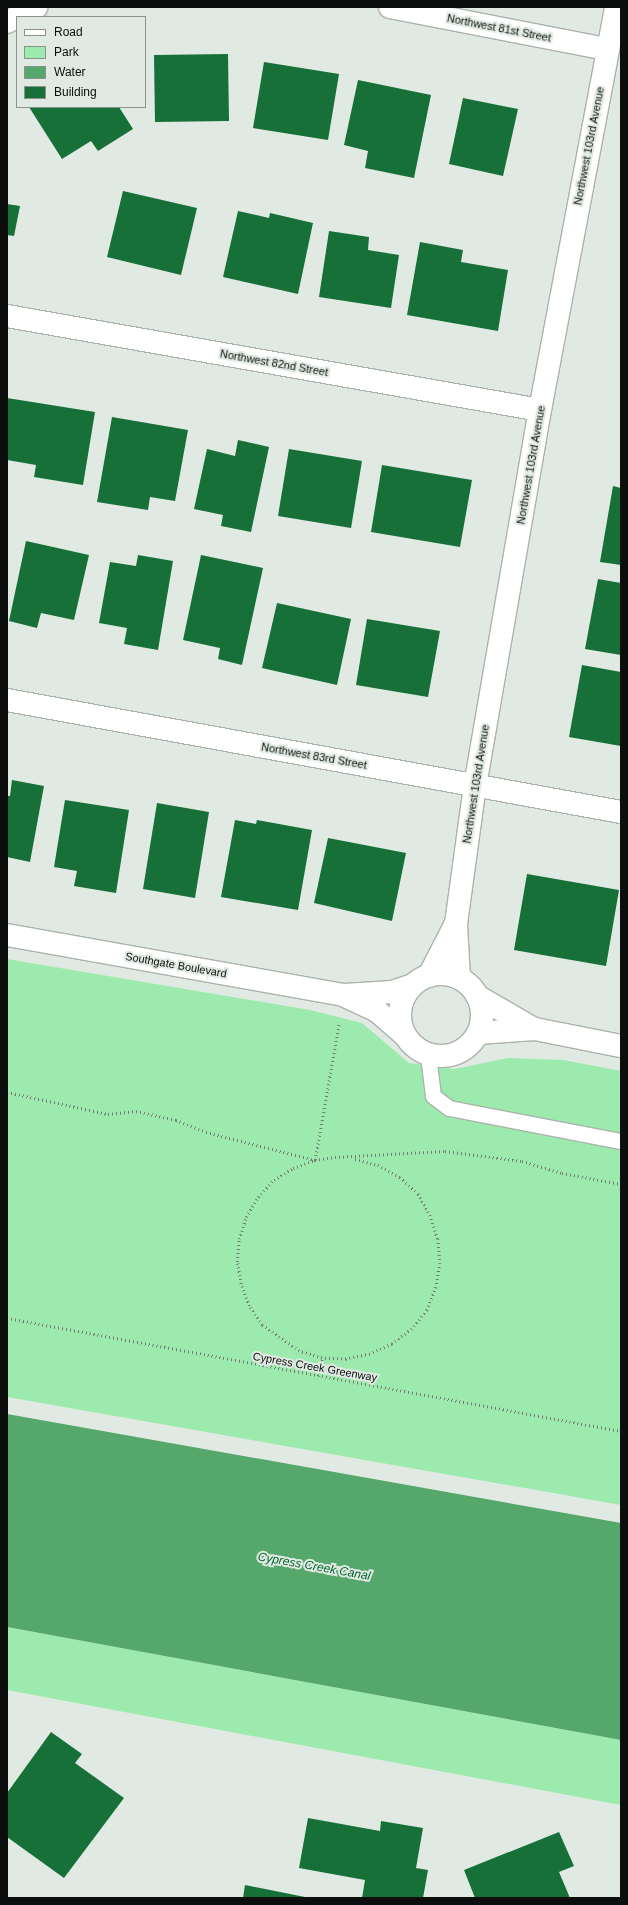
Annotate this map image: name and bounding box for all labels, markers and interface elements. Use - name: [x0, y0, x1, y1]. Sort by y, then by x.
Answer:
- street label: Northwest 81st Street: [446, 11, 552, 45]
- legend: [16, 16, 146, 108]
- text: Road: [54, 25, 83, 39]
- text: Park: [54, 45, 79, 59]
- text: Water: [54, 65, 86, 79]
- text: Building: [54, 85, 97, 99]
- street label: Northwest 103rd Avenue: [571, 85, 607, 207]
- street label: Northwest 82nd Street: [219, 347, 329, 379]
- street label: Northwest 103rd Avenue: [514, 404, 548, 526]
- street label: Northwest 103rd Avenue: [460, 723, 492, 845]
- street label: Northwest 83rd Street: [260, 740, 368, 772]
- street label: Southgate Boulevard: [124, 950, 228, 980]
- street label: Cypress Creek Greenway: [252, 1350, 378, 1384]
- water label: Cypress Creek Canal: [257, 1550, 371, 1584]

